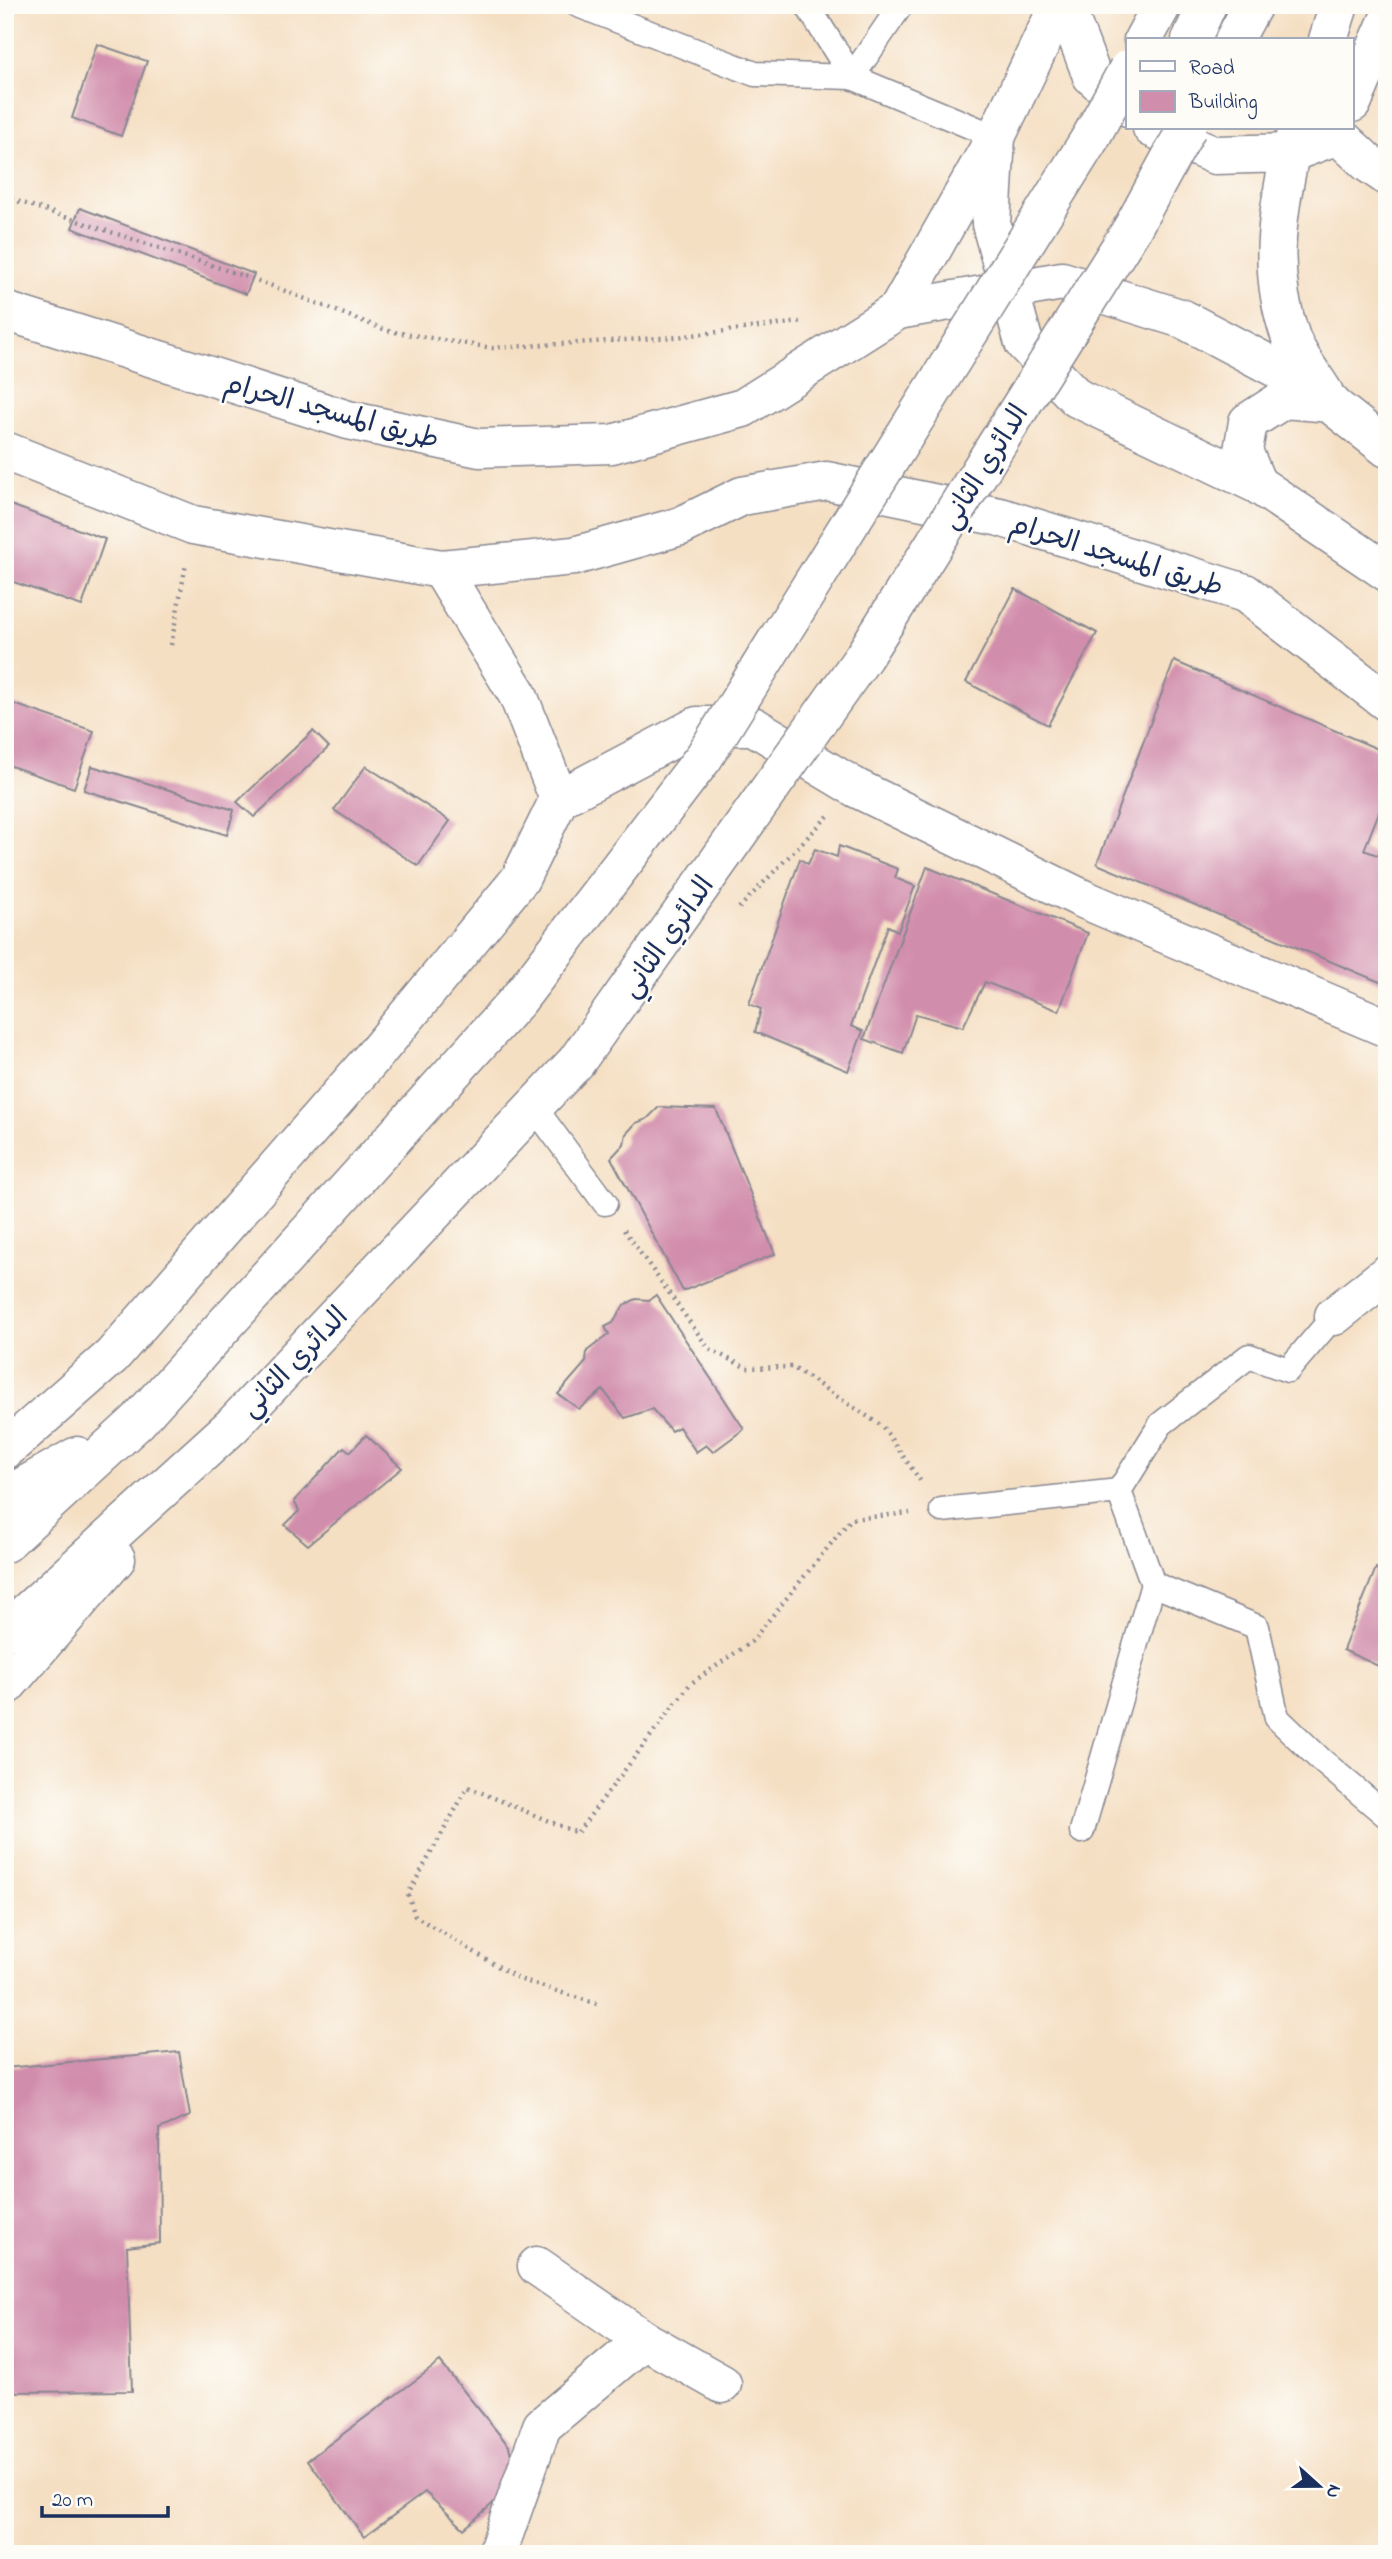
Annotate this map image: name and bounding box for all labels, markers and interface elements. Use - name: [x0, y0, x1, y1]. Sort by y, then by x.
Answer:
- legend: [1126, 38, 1354, 130]
- text: Road: [1189, 54, 1235, 84]
- text: Building: [1188, 88, 1258, 120]
- street label: طريق المسجد الحرام: [219, 365, 443, 462]
- street label: الدائري الثاني: [931, 397, 1041, 539]
- street label: طريق المسجد الحرام: [1004, 505, 1228, 609]
- street label: الدائري الثاني: [612, 869, 727, 1008]
- street label: الدائري الثاني: [232, 1299, 360, 1429]
- north arrow: [1284, 2450, 1354, 2520]
- scale bar: [42, 2475, 168, 2519]
- text: N: [1318, 2480, 1347, 2502]
- text: 20 m: [52, 2486, 93, 2516]

